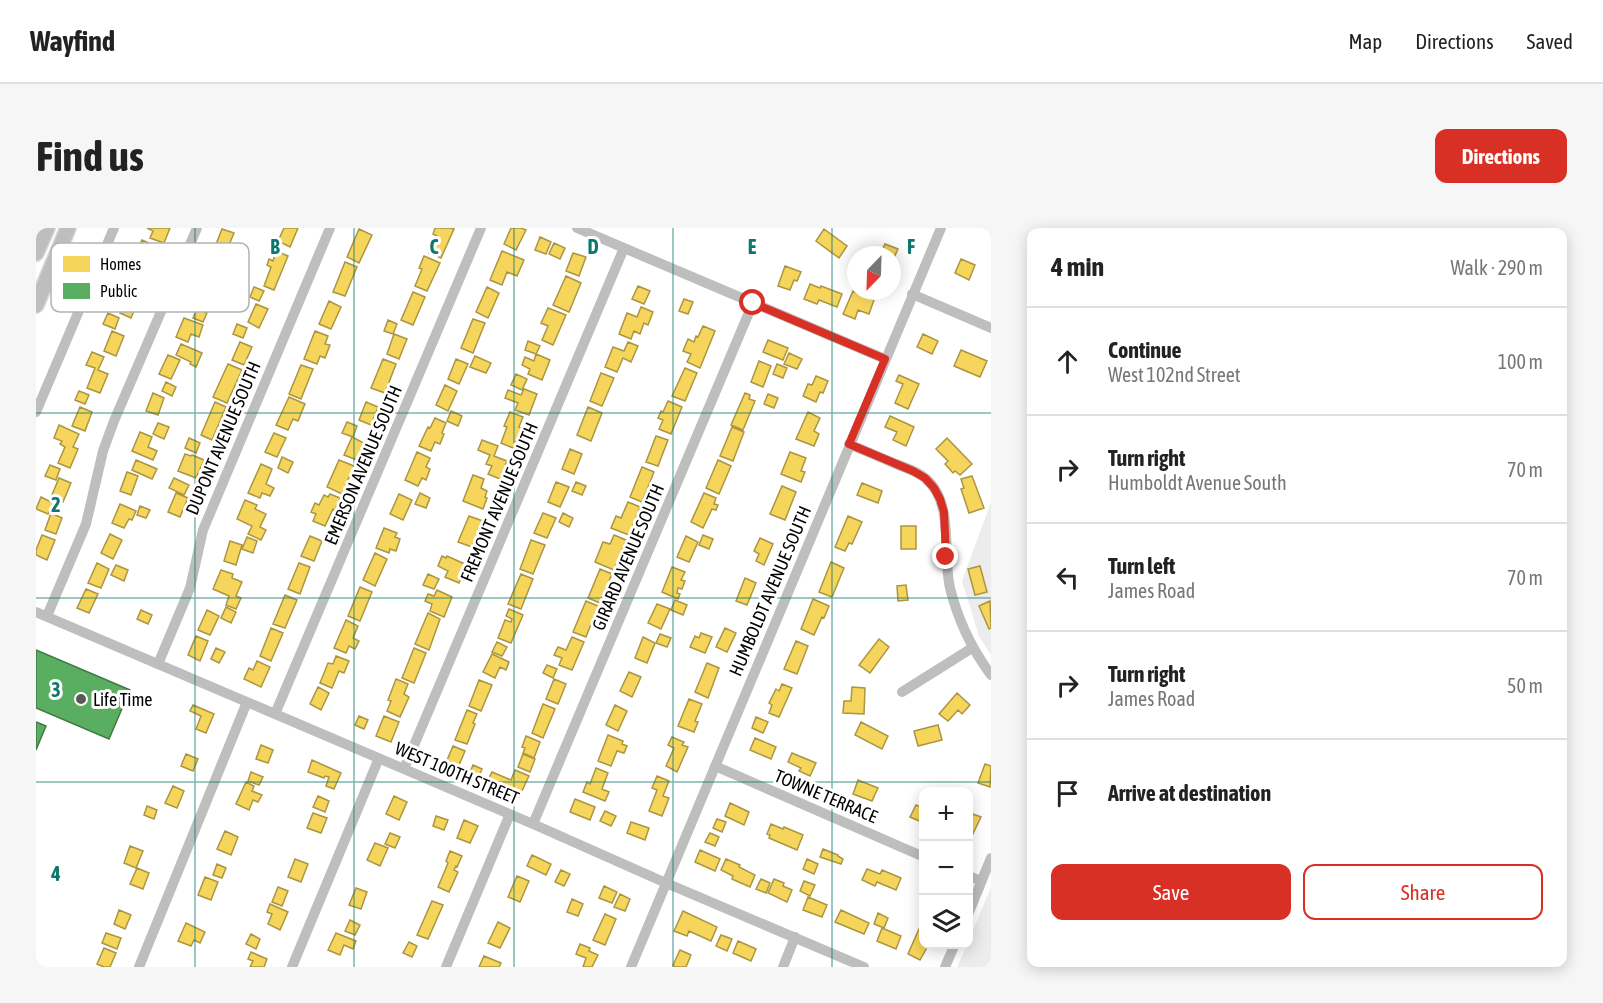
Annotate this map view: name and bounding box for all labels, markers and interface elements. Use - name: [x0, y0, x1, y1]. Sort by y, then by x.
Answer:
- text: Wayfind: [30, 25, 115, 57]
- text: Map: [1348, 29, 1382, 53]
- text: Directions: [1415, 29, 1494, 53]
- text: Saved: [1527, 29, 1573, 53]
- button: Directions: [1435, 129, 1567, 183]
- text: Find us: [36, 132, 144, 180]
- text: B: [270, 235, 280, 258]
- text: C: [430, 235, 439, 258]
- text: D: [587, 235, 599, 258]
- text: E: [748, 235, 757, 258]
- text: F: [907, 235, 915, 258]
- legend: [51, 243, 249, 312]
- north arrow: [847, 246, 901, 300]
- text: 4 min: [1051, 252, 1104, 282]
- text: Homes: [100, 255, 142, 273]
- text: Walk · 290 m: [1451, 256, 1543, 279]
- text: Public: [100, 282, 137, 300]
- route start: [739, 289, 765, 315]
- text: Continue: [1108, 337, 1182, 363]
- icon: ahead: [1051, 345, 1084, 378]
- text: 100 m: [1498, 350, 1543, 373]
- street label: DUPONT AVENUE SOUTH: [181, 358, 265, 518]
- text: West 102nd Street: [1108, 363, 1241, 386]
- street label: EMERSON AVENUE SOUTH: [320, 382, 406, 548]
- street label: FREMONT AVENUE SOUTH: [456, 419, 542, 585]
- text: Turn right: [1108, 445, 1185, 471]
- icon: right: [1051, 453, 1084, 486]
- text: 70 m: [1507, 458, 1543, 481]
- text: Humboldt Avenue South: [1108, 471, 1287, 494]
- street label: GIRARD AVENUE SOUTH: [588, 481, 668, 633]
- text: 2: [51, 493, 61, 516]
- street label: HUMBOLDT AVENUE SOUTH: [725, 503, 815, 679]
- route end: [932, 543, 958, 569]
- text: Turn left: [1108, 553, 1175, 579]
- icon: left: [1051, 561, 1084, 594]
- text: 70 m: [1507, 566, 1543, 589]
- text: James Road: [1108, 579, 1195, 602]
- text: Turn right: [1108, 661, 1185, 687]
- icon: right: [1051, 669, 1084, 702]
- text: 50 m: [1507, 674, 1543, 697]
- text: 3: [51, 678, 61, 701]
- text: James Road: [1108, 687, 1195, 710]
- place label: Life Time: [93, 689, 153, 710]
- marker: Life Time: [74, 692, 88, 706]
- street label: WEST 100TH STREET: [392, 737, 522, 809]
- street label: TOWNE TERRACE: [771, 765, 881, 827]
- icon: arrive: [1051, 777, 1084, 810]
- text: Arrive at destination: [1108, 780, 1271, 806]
- map controls: [919, 787, 973, 949]
- button: +: [919, 787, 973, 841]
- button: −: [919, 841, 973, 895]
- text: 4: [50, 862, 61, 885]
- button: Save: [1051, 864, 1291, 920]
- button: Share: [1303, 864, 1543, 920]
- button: layers: [919, 895, 973, 949]

